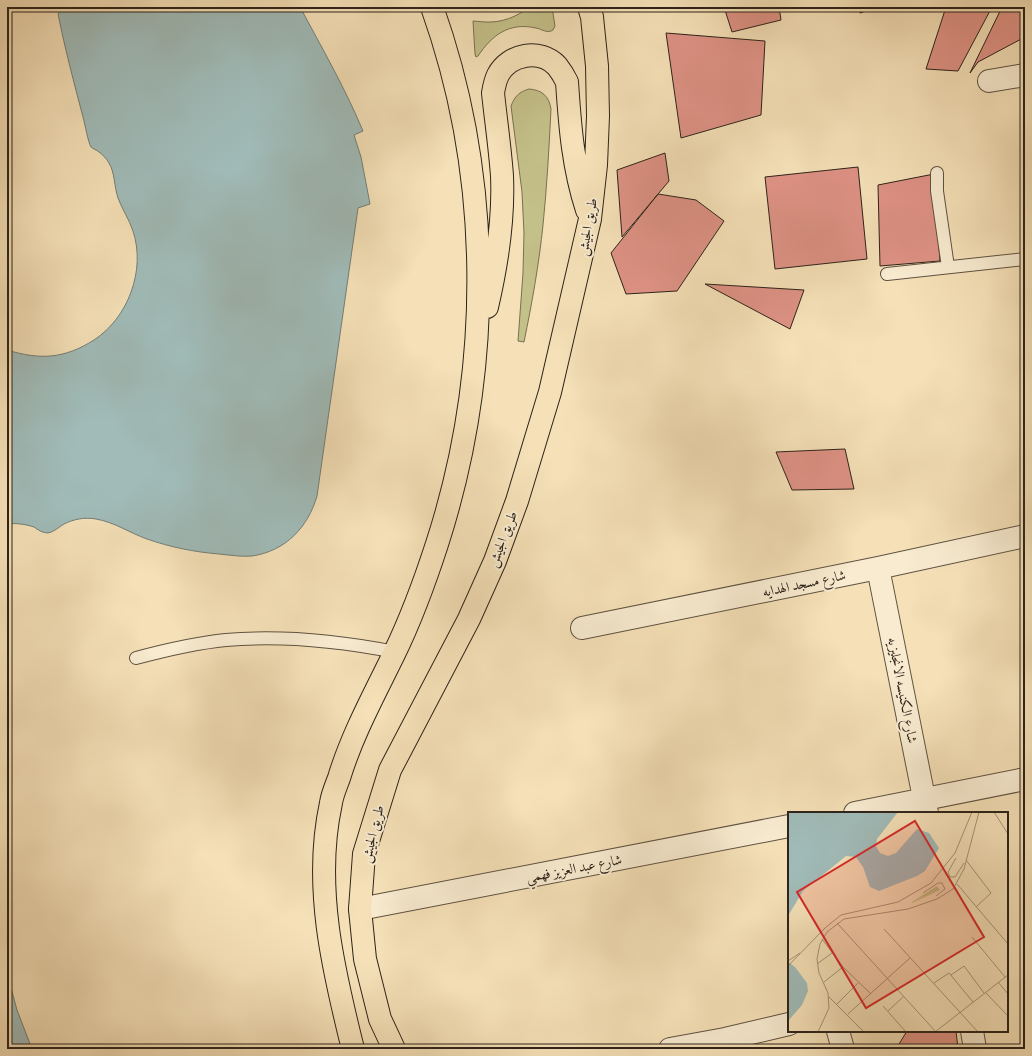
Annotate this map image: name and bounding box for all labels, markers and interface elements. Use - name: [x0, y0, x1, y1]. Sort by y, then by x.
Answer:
- street label: طريق الجيش: [574, 197, 602, 258]
- street label: طريق الجيش: [484, 509, 522, 570]
- street label: شارع مسجد الهدايه: [761, 566, 848, 604]
- street label: شارع الكنيسه الانجليزيه: [881, 636, 921, 745]
- street label: طريق الجيش: [357, 803, 389, 865]
- inset map: [788, 812, 1008, 1032]
- street label: شارع عبد العزيز فهمي: [525, 851, 624, 890]

